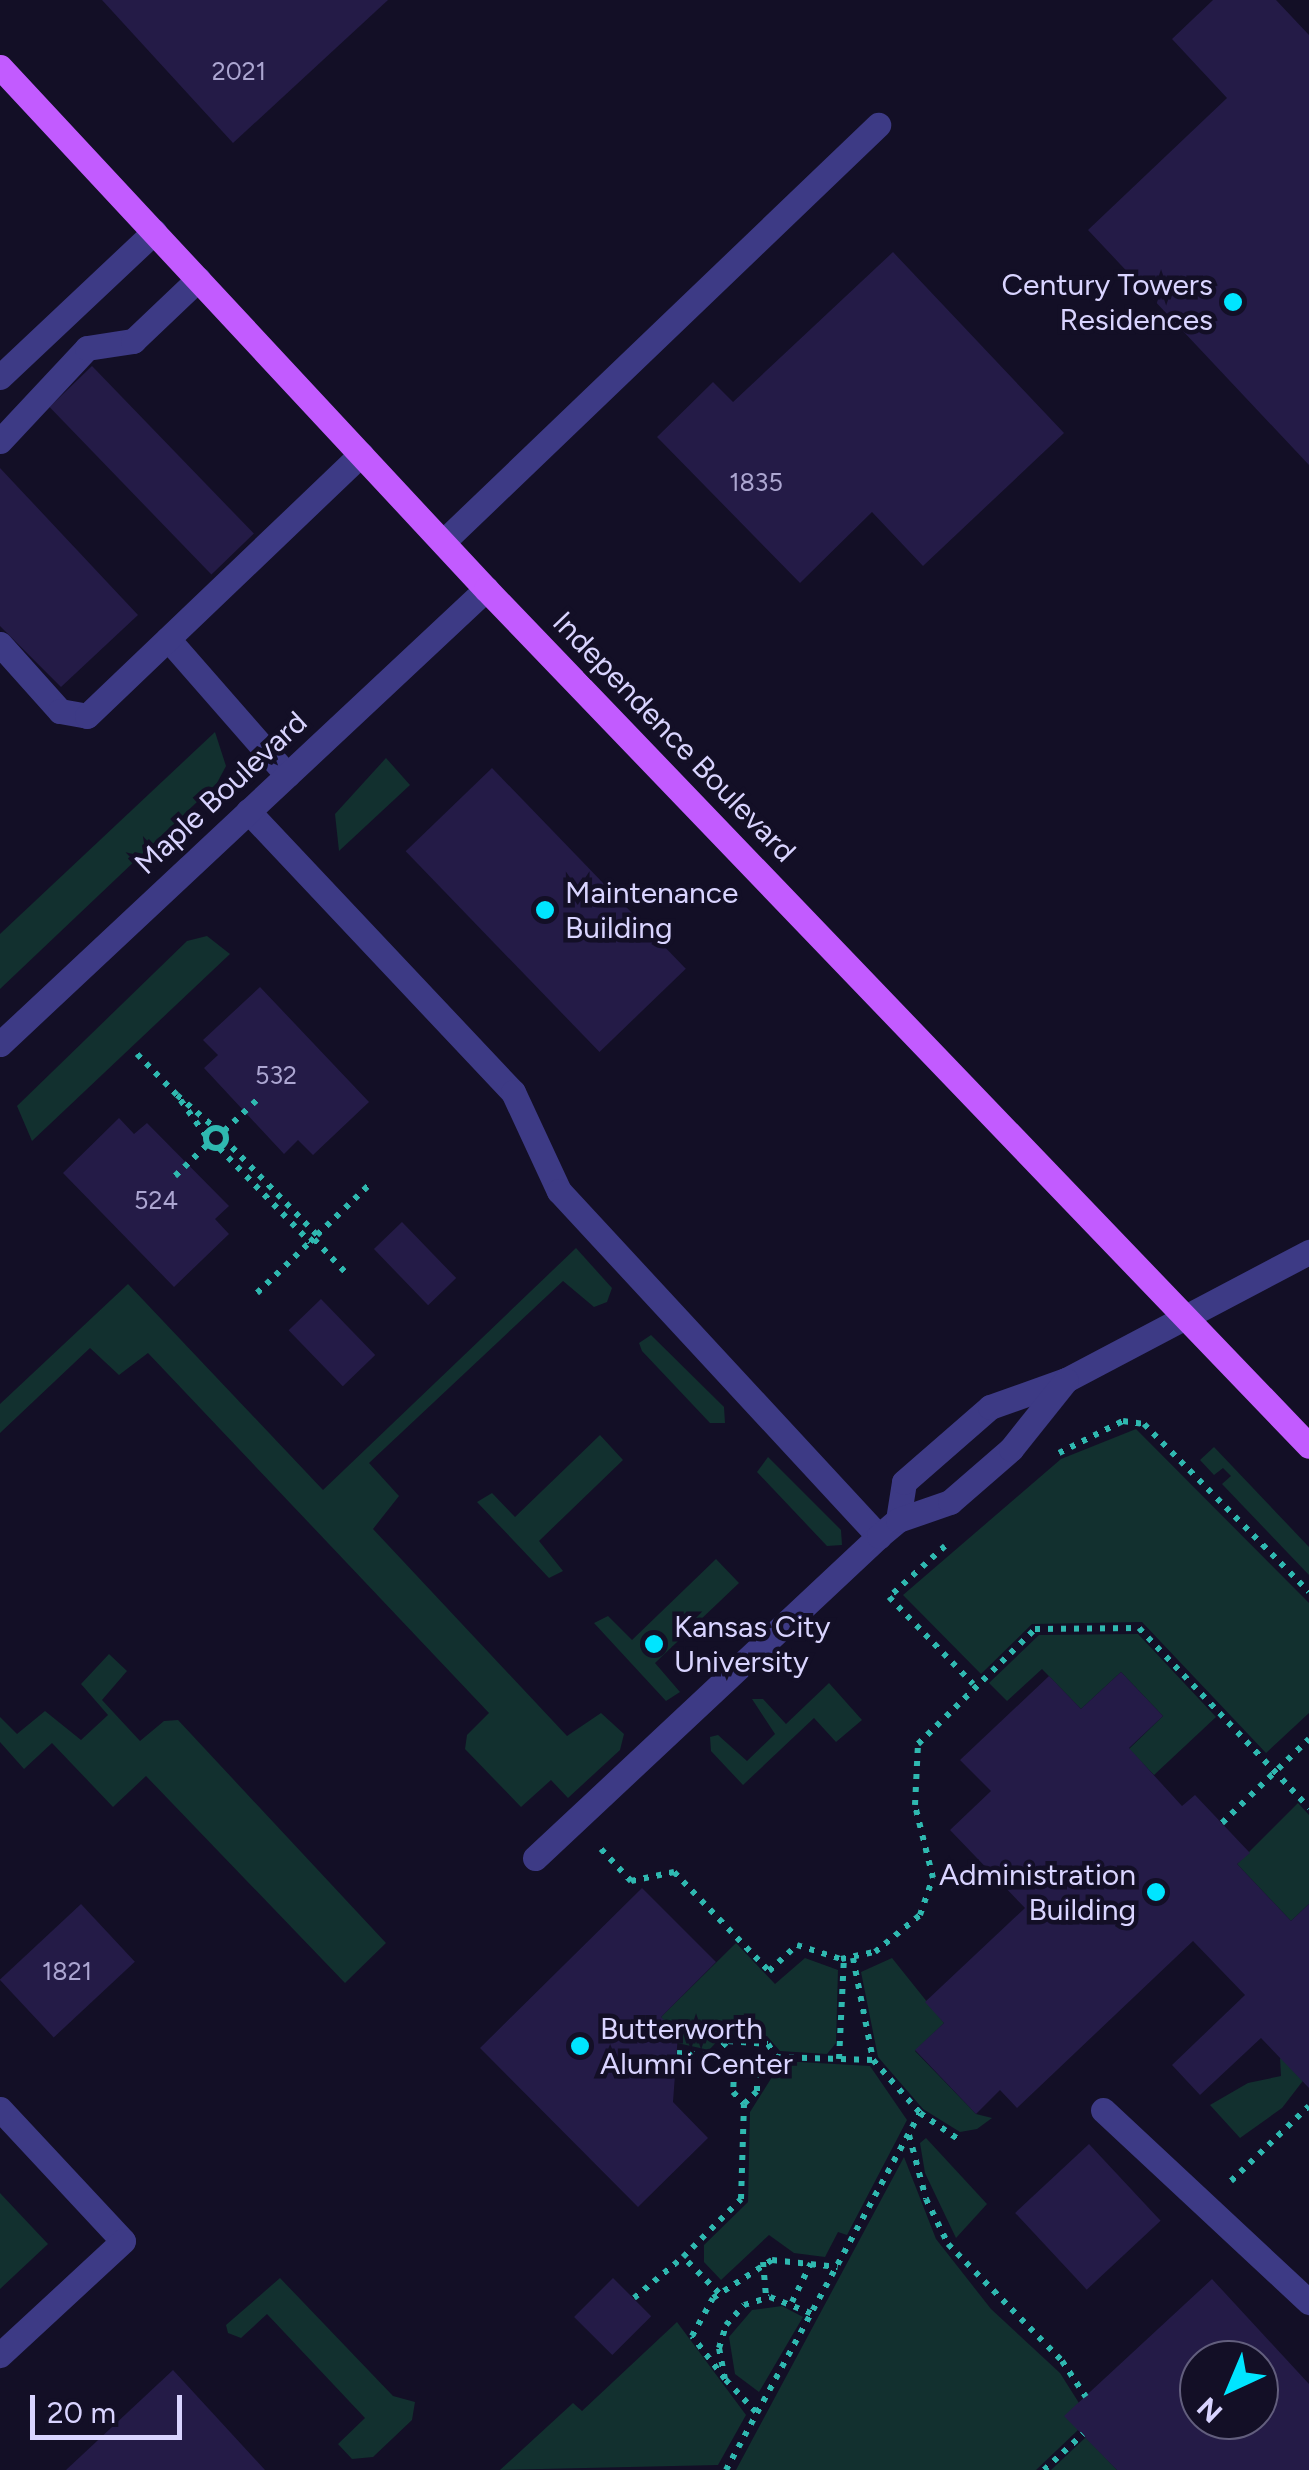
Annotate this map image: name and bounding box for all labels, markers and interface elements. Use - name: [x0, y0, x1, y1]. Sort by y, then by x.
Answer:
- house number: 2021: [212, 56, 266, 86]
- place label: Century Towers Residences: [1001, 267, 1213, 338]
- marker: Century Towers Residences: [1222, 291, 1244, 313]
- house number: 1835: [729, 467, 783, 497]
- street label: Independence Boulevard: [545, 604, 803, 870]
- street label: Maple Boulevard: [127, 704, 315, 882]
- place label: Maintenance Building: [565, 875, 738, 946]
- marker: Maintenance Building: [534, 899, 556, 921]
- house number: 532: [255, 1060, 297, 1090]
- house number: 524: [134, 1185, 178, 1215]
- place label: Kansas City University: [674, 1609, 830, 1680]
- marker: Kansas City University: [643, 1633, 665, 1655]
- place label: Administration Building: [939, 1857, 1136, 1928]
- marker: Administration Building: [1145, 1881, 1167, 1903]
- house number: 1821: [42, 1956, 92, 1986]
- place label: Butterworth Alumni Center: [600, 2011, 793, 2082]
- marker: Butterworth Alumni Center: [569, 2035, 591, 2057]
- north arrow: [1179, 2340, 1279, 2440]
- scale bar: [35, 2375, 188, 2437]
- text: N: [1190, 2390, 1229, 2430]
- text: 20 m: [47, 2394, 116, 2431]

